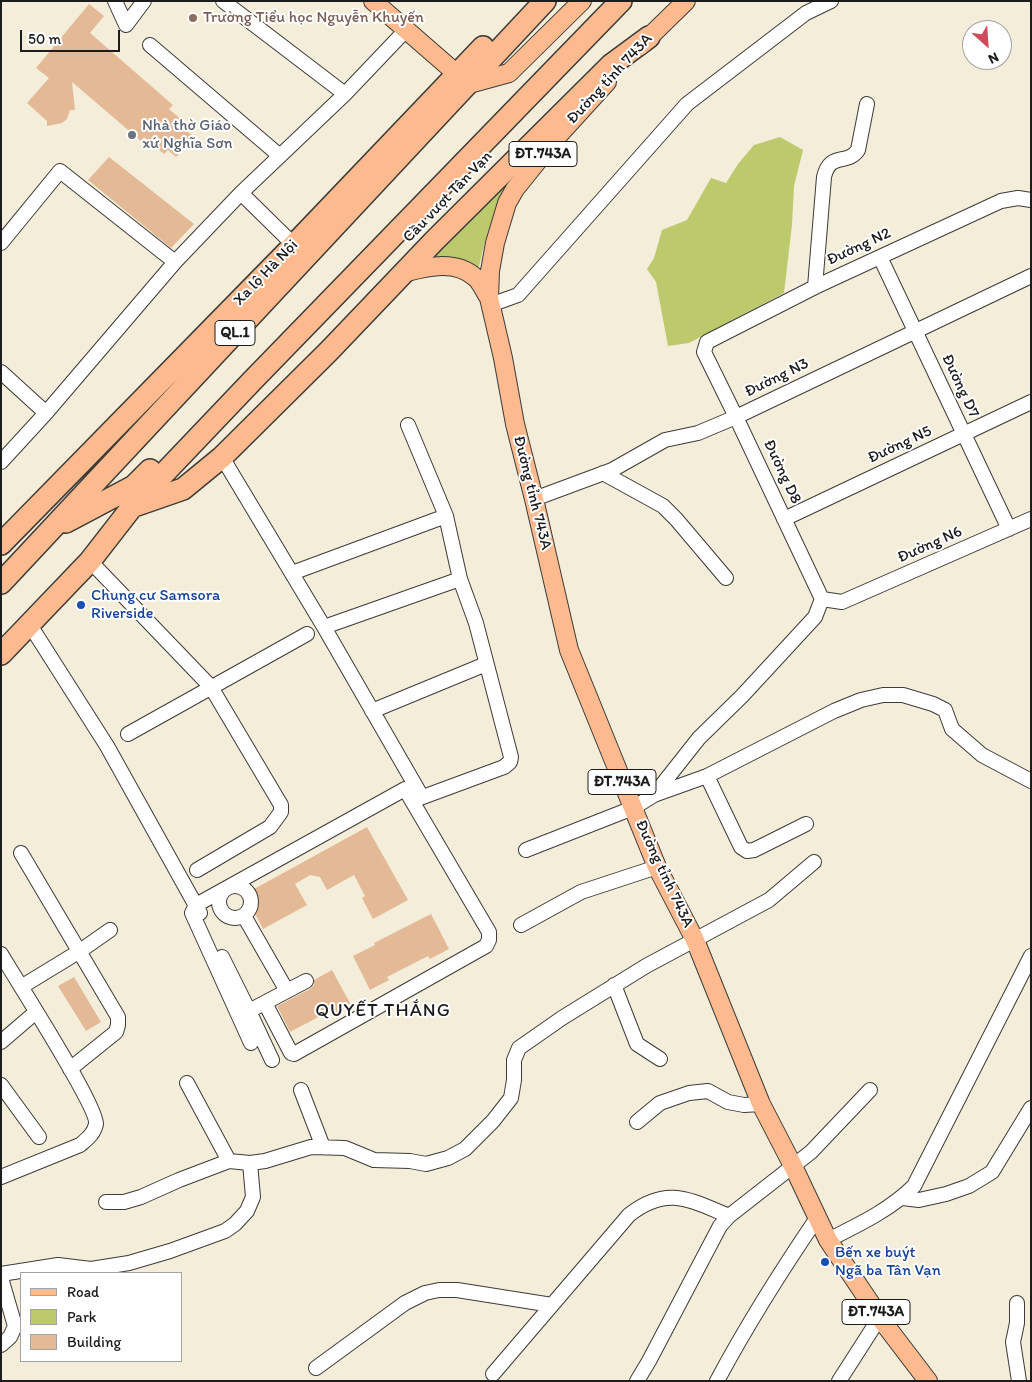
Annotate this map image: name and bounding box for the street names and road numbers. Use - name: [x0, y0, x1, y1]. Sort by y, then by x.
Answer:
- street label: Đường tỉnh 743A: [563, 30, 657, 128]
- road number: ĐT.743A: [509, 142, 577, 166]
- street label: Cầu vượt Tân Vạn: [399, 147, 497, 247]
- street label: Đường N2: [824, 224, 894, 270]
- street label: Xa lộ Hà Nội: [230, 236, 302, 310]
- road number: QL.1: [215, 320, 255, 346]
- street label: Đường D7: [937, 351, 983, 421]
- street label: Đường N3: [742, 354, 812, 402]
- street label: Đường N5: [865, 422, 935, 468]
- street label: Đường tỉnh 743A: [509, 434, 555, 552]
- street label: Đường D8: [759, 437, 805, 507]
- street label: Đường N6: [895, 522, 965, 568]
- road number: ĐT.743A: [588, 770, 656, 794]
- street label: Đường tỉnh 743A: [631, 817, 697, 931]
- road number: ĐT.743A: [842, 1300, 910, 1324]

